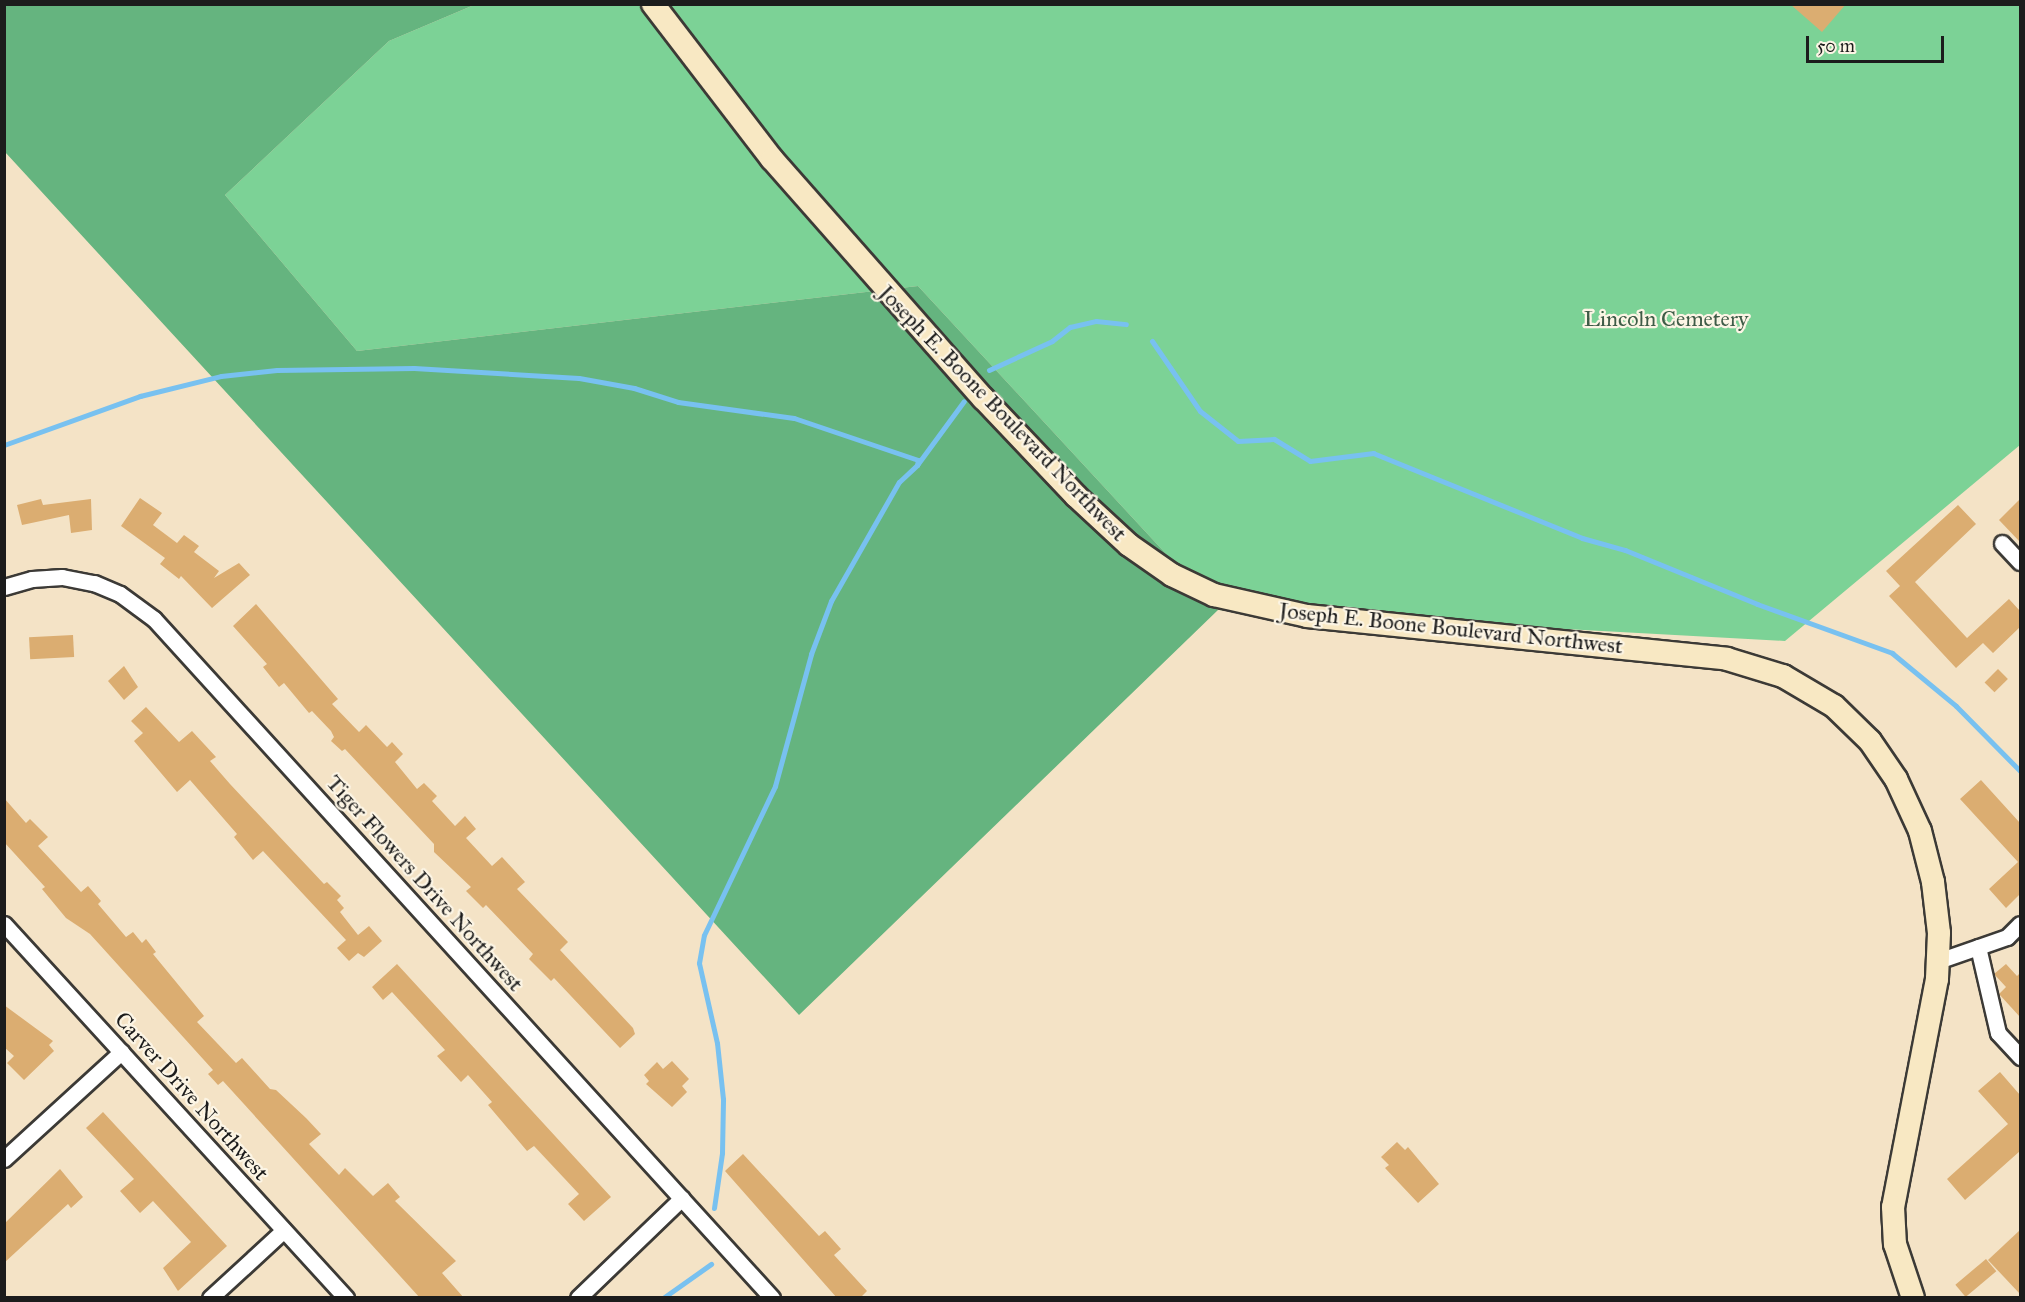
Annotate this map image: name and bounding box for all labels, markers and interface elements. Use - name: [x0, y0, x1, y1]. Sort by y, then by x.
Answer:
- scale bar: [1809, 24, 1947, 62]
- text: 50 m: [1817, 35, 1855, 57]
- street label: Joseph E. Boone Boulevard Northwest: [873, 280, 1133, 546]
- park label: Lincoln Cemetery: [1584, 306, 1748, 332]
- street label: Joseph E. Boone Boulevard Northwest: [1278, 597, 1624, 659]
- street label: Tiger Flowers Drive Northwest: [321, 770, 529, 996]
- street label: Carver Drive Northwest: [109, 1006, 275, 1186]

